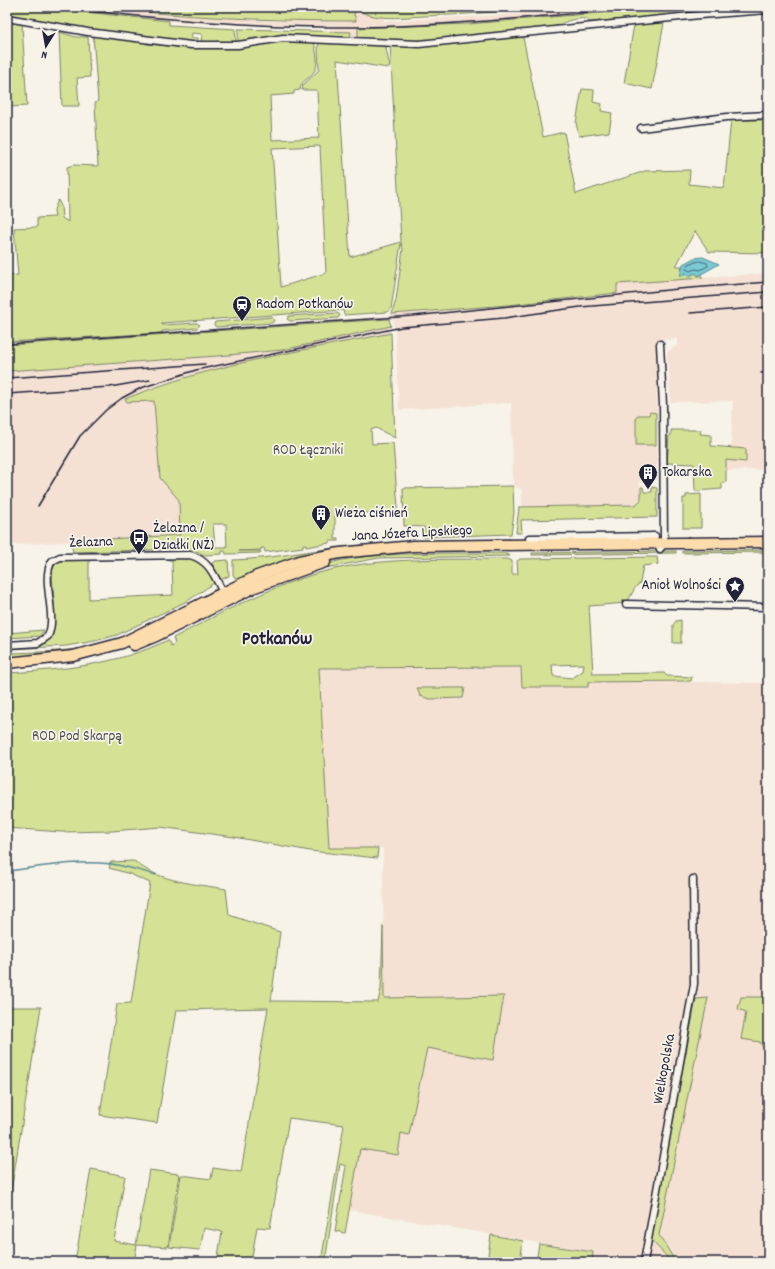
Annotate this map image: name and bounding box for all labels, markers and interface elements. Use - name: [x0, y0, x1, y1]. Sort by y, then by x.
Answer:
- north arrow: [26, 26, 66, 66]
- text: N: [40, 45, 49, 62]
- station icon: Radom Potkanów: [231, 294, 253, 322]
- place label: Radom Potkanów: [256, 294, 354, 316]
- park label: ROD Łączniki: [273, 440, 343, 462]
- building icon: Tokarska: [637, 462, 659, 490]
- place label: Tokarska: [662, 462, 713, 484]
- building icon: Wieża ciśnień: [310, 503, 332, 531]
- place label: Wieża ciśnień: [335, 503, 408, 525]
- place label: Żelazna / Działki (NŻ): [153, 518, 214, 557]
- street label: Jana Józefa Lipskiego: [351, 520, 473, 548]
- bus stop icon: Żelazna / Działki (NŻ): [128, 527, 150, 555]
- street label: Żelazna: [69, 531, 114, 555]
- place label: Anioł Wolności: [642, 575, 721, 597]
- place icon: Anioł Wolności: [724, 575, 746, 603]
- district label: Potkanów: [242, 627, 312, 654]
- park label: ROD Pod Skarpą: [32, 726, 122, 748]
- street label: Wielkopolska: [648, 1031, 682, 1106]

